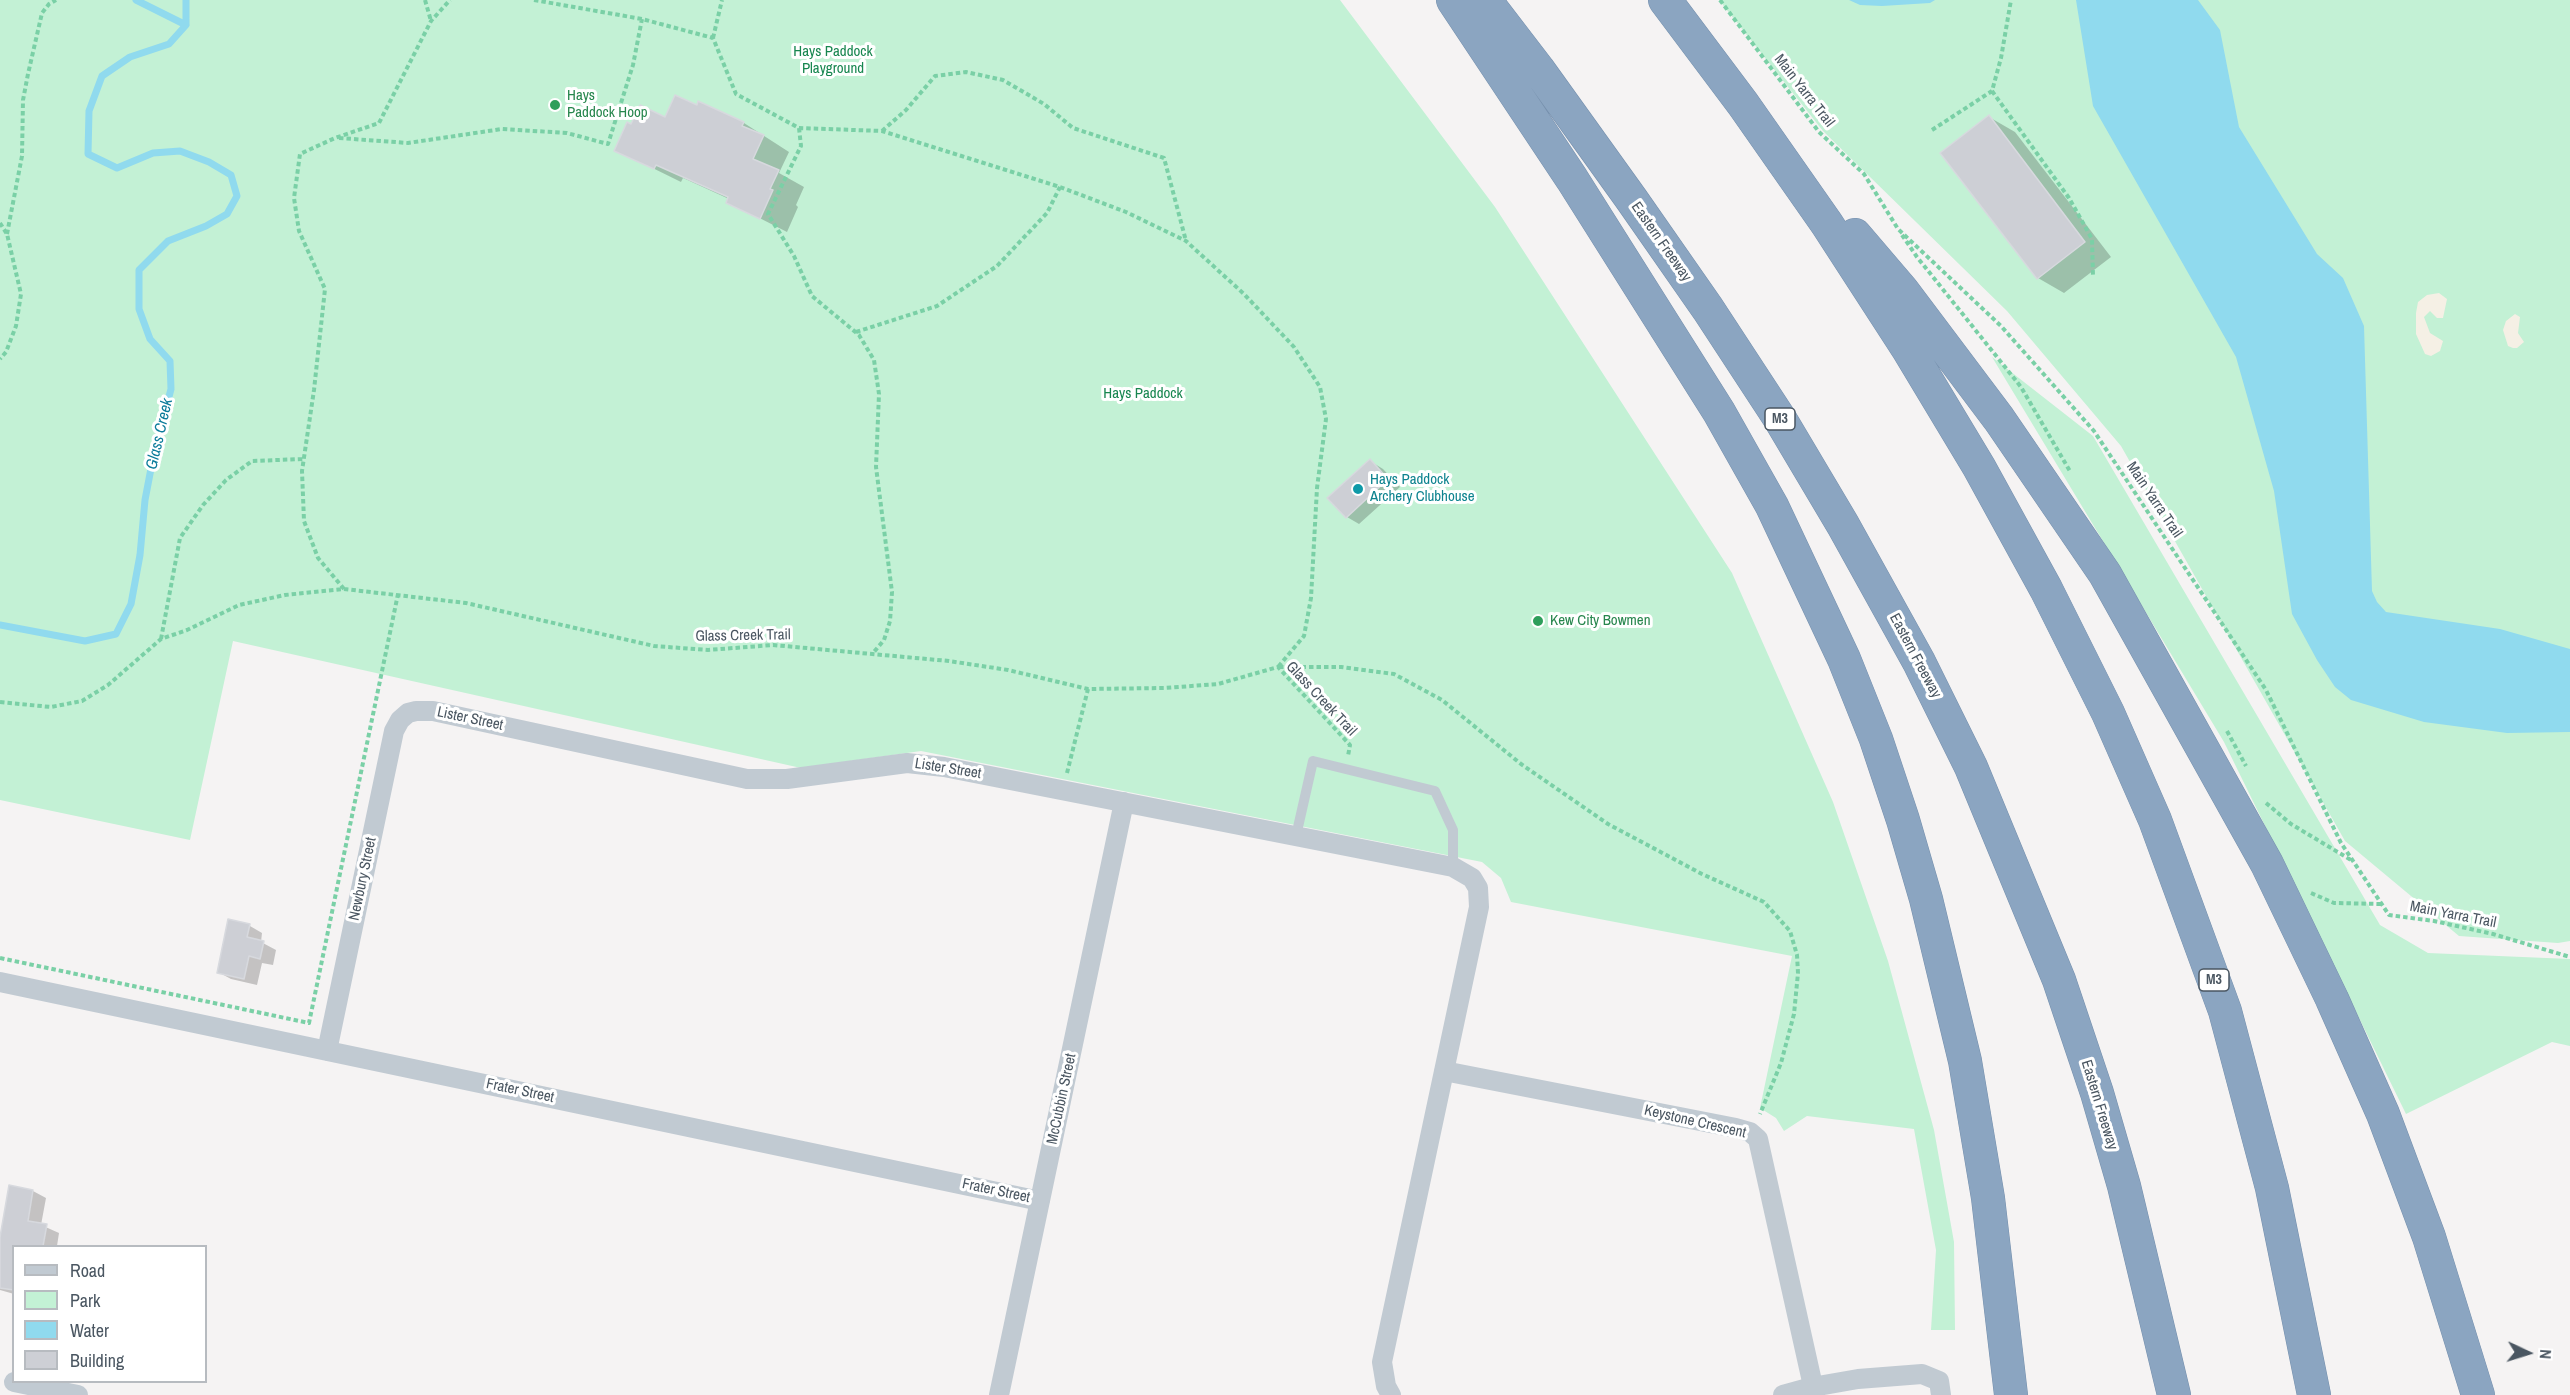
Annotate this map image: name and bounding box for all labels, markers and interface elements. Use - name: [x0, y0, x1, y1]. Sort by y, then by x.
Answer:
- park label: Hays Paddock Playground: [793, 43, 873, 78]
- street label: Main Yarra Trail: [1770, 51, 1838, 131]
- place label: Hays Paddock Hoop: [567, 87, 648, 122]
- marker: Hays Paddock Hoop: [548, 98, 562, 112]
- street label: Eastern Freeway: [1627, 199, 1695, 285]
- park label: Hays Paddock: [1103, 385, 1183, 403]
- water label: Glass Creek: [143, 397, 177, 471]
- road number: M3: [1765, 408, 1795, 430]
- street label: Main Yarra Trail: [2122, 459, 2186, 541]
- place label: Hays Paddock Archery Clubhouse: [1370, 471, 1475, 506]
- marker: Hays Paddock Archery Clubhouse: [1351, 482, 1365, 496]
- street label: Eastern Freeway: [1885, 611, 1945, 701]
- place label: Kew City Bowmen: [1550, 612, 1650, 630]
- marker: Kew City Bowmen: [1531, 614, 1545, 628]
- street label: Glass Creek Trail: [695, 626, 791, 646]
- street label: Glass Creek Trail: [1282, 658, 1360, 740]
- street label: Lister Street: [435, 703, 505, 735]
- street label: Lister Street: [914, 755, 982, 783]
- street label: Newbury Street: [345, 836, 381, 922]
- street label: Main Yarra Trail: [2408, 898, 2498, 932]
- road number: M3: [2199, 969, 2229, 991]
- street label: McCubbin Street: [1044, 1052, 1080, 1146]
- street label: Eastern Freeway: [2077, 1058, 2121, 1152]
- street label: Frater Street: [484, 1075, 556, 1107]
- street label: Keystone Crescent: [1642, 1102, 1748, 1142]
- street label: Frater Street: [960, 1175, 1032, 1207]
- legend: [12, 1245, 207, 1383]
- text: Road: [70, 1258, 105, 1283]
- text: Park: [70, 1288, 100, 1313]
- text: Water: [70, 1318, 109, 1343]
- north arrow: [2498, 1323, 2558, 1383]
- text: Building: [70, 1348, 124, 1373]
- text: N: [2535, 1349, 2557, 1360]

